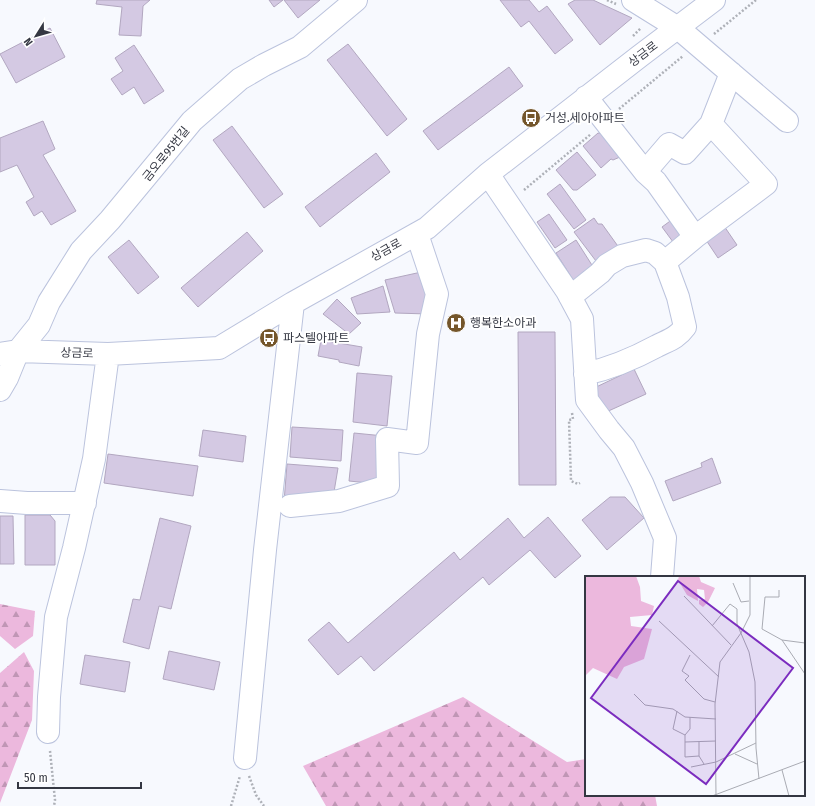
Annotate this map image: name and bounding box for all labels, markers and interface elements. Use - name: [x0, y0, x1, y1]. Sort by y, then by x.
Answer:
- north arrow: [16, 16, 56, 56]
- text: N: [21, 35, 36, 48]
- street label: 상금로: [626, 38, 660, 70]
- bus stop icon: 거성.세아아파트: [520, 107, 542, 129]
- place label: 거성.세아아파트: [545, 111, 625, 125]
- street label: 금오로95번길: [140, 124, 192, 184]
- street label: 상금로: [368, 236, 404, 264]
- hospital icon: 행복한소아과: [445, 312, 467, 334]
- place label: 행복한소아과: [470, 316, 536, 330]
- bus stop icon: 파스텔아파트: [258, 327, 280, 349]
- place label: 파스텔아파트: [283, 331, 349, 345]
- street label: 상금로: [60, 345, 94, 361]
- inset map: [585, 576, 805, 796]
- scale bar: [18, 764, 141, 790]
- text: 50 m: [24, 771, 48, 785]

